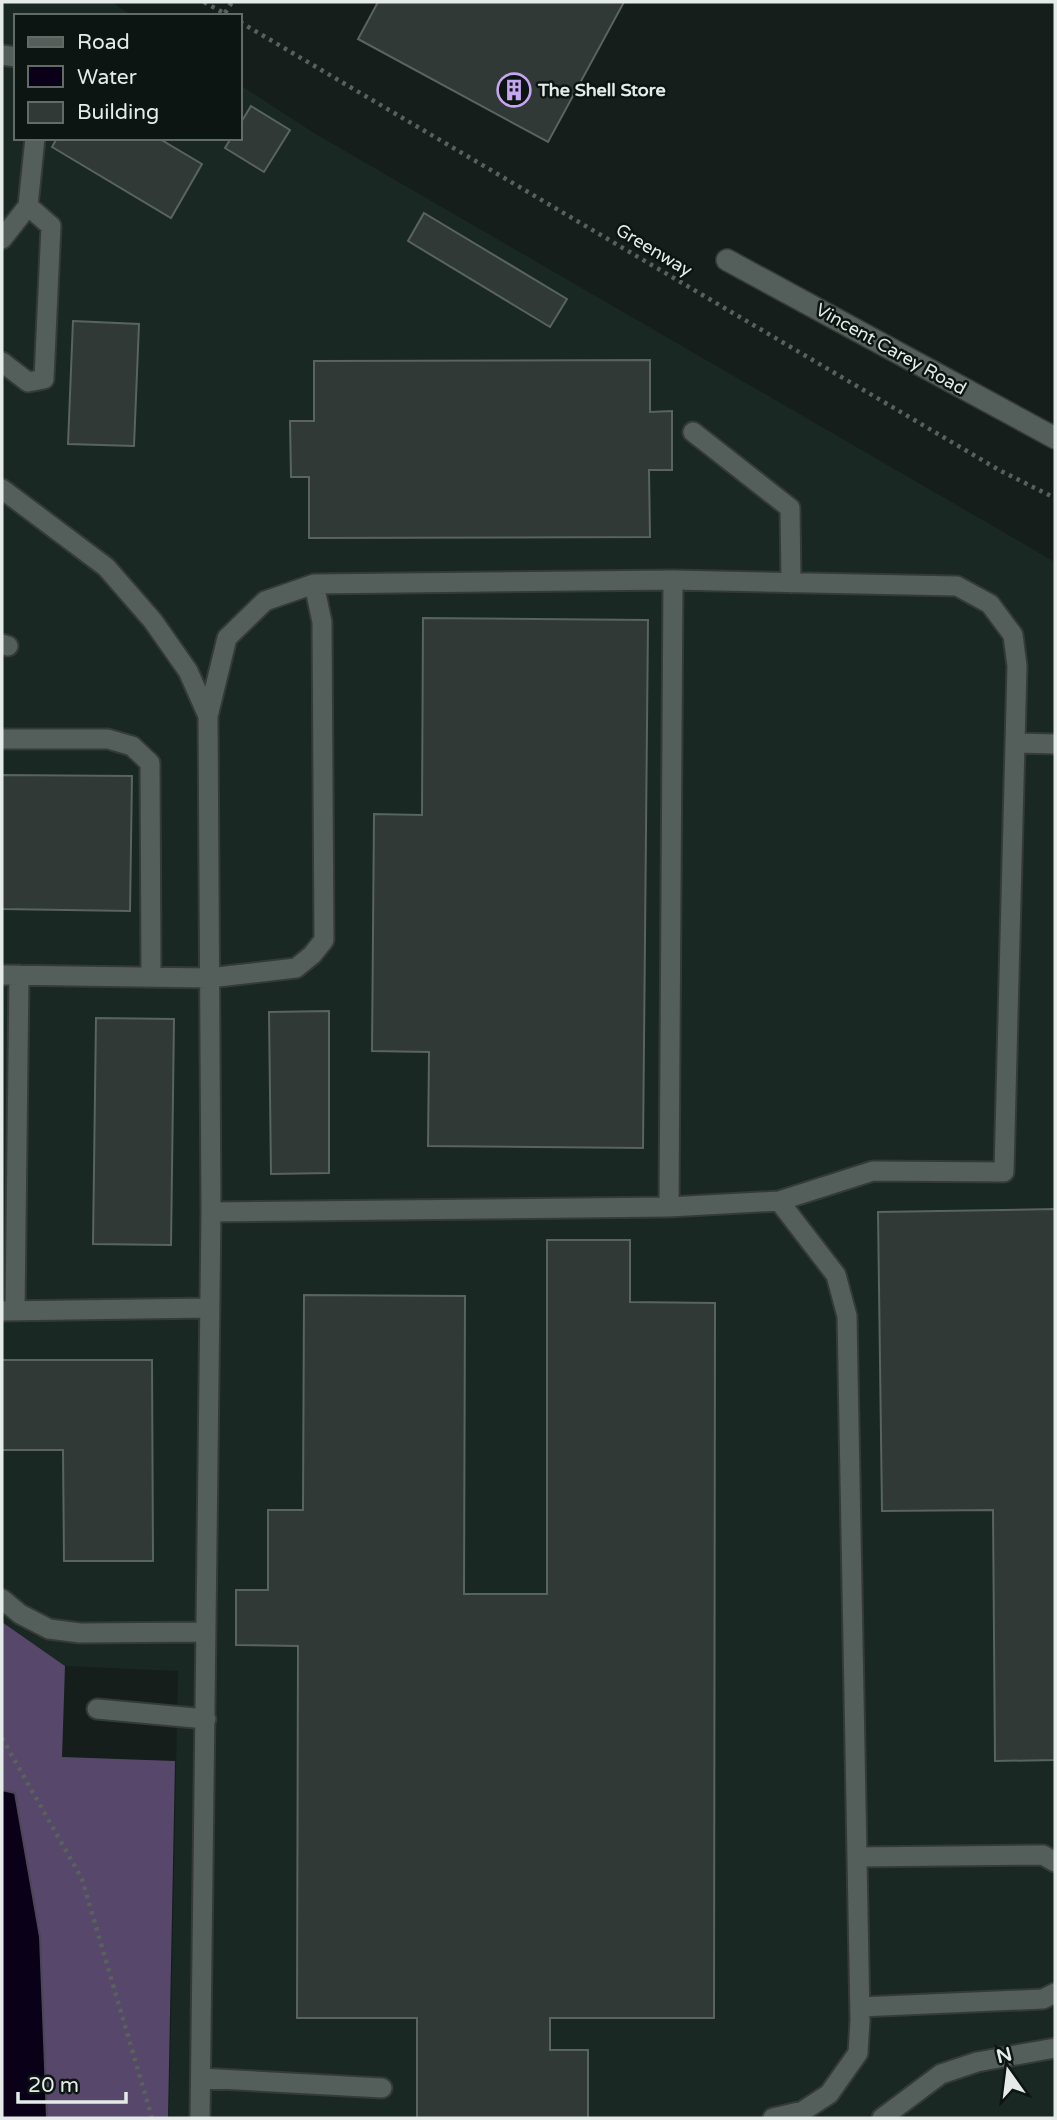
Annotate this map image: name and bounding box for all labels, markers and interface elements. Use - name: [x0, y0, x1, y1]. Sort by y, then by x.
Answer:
- legend: [14, 14, 242, 140]
- text: Road: [77, 30, 130, 55]
- text: Water: [77, 65, 137, 90]
- building icon: The Shell Store: [495, 71, 533, 109]
- place label: The Shell Store: [537, 79, 666, 101]
- text: Building: [77, 100, 159, 125]
- street label: Greenway: [612, 219, 696, 282]
- street label: Vincent Carey Road: [812, 298, 970, 400]
- north arrow: [973, 2036, 1043, 2106]
- text: N: [994, 2043, 1014, 2068]
- scale bar: [18, 2060, 126, 2104]
- text: 20 m: [28, 2073, 79, 2098]

